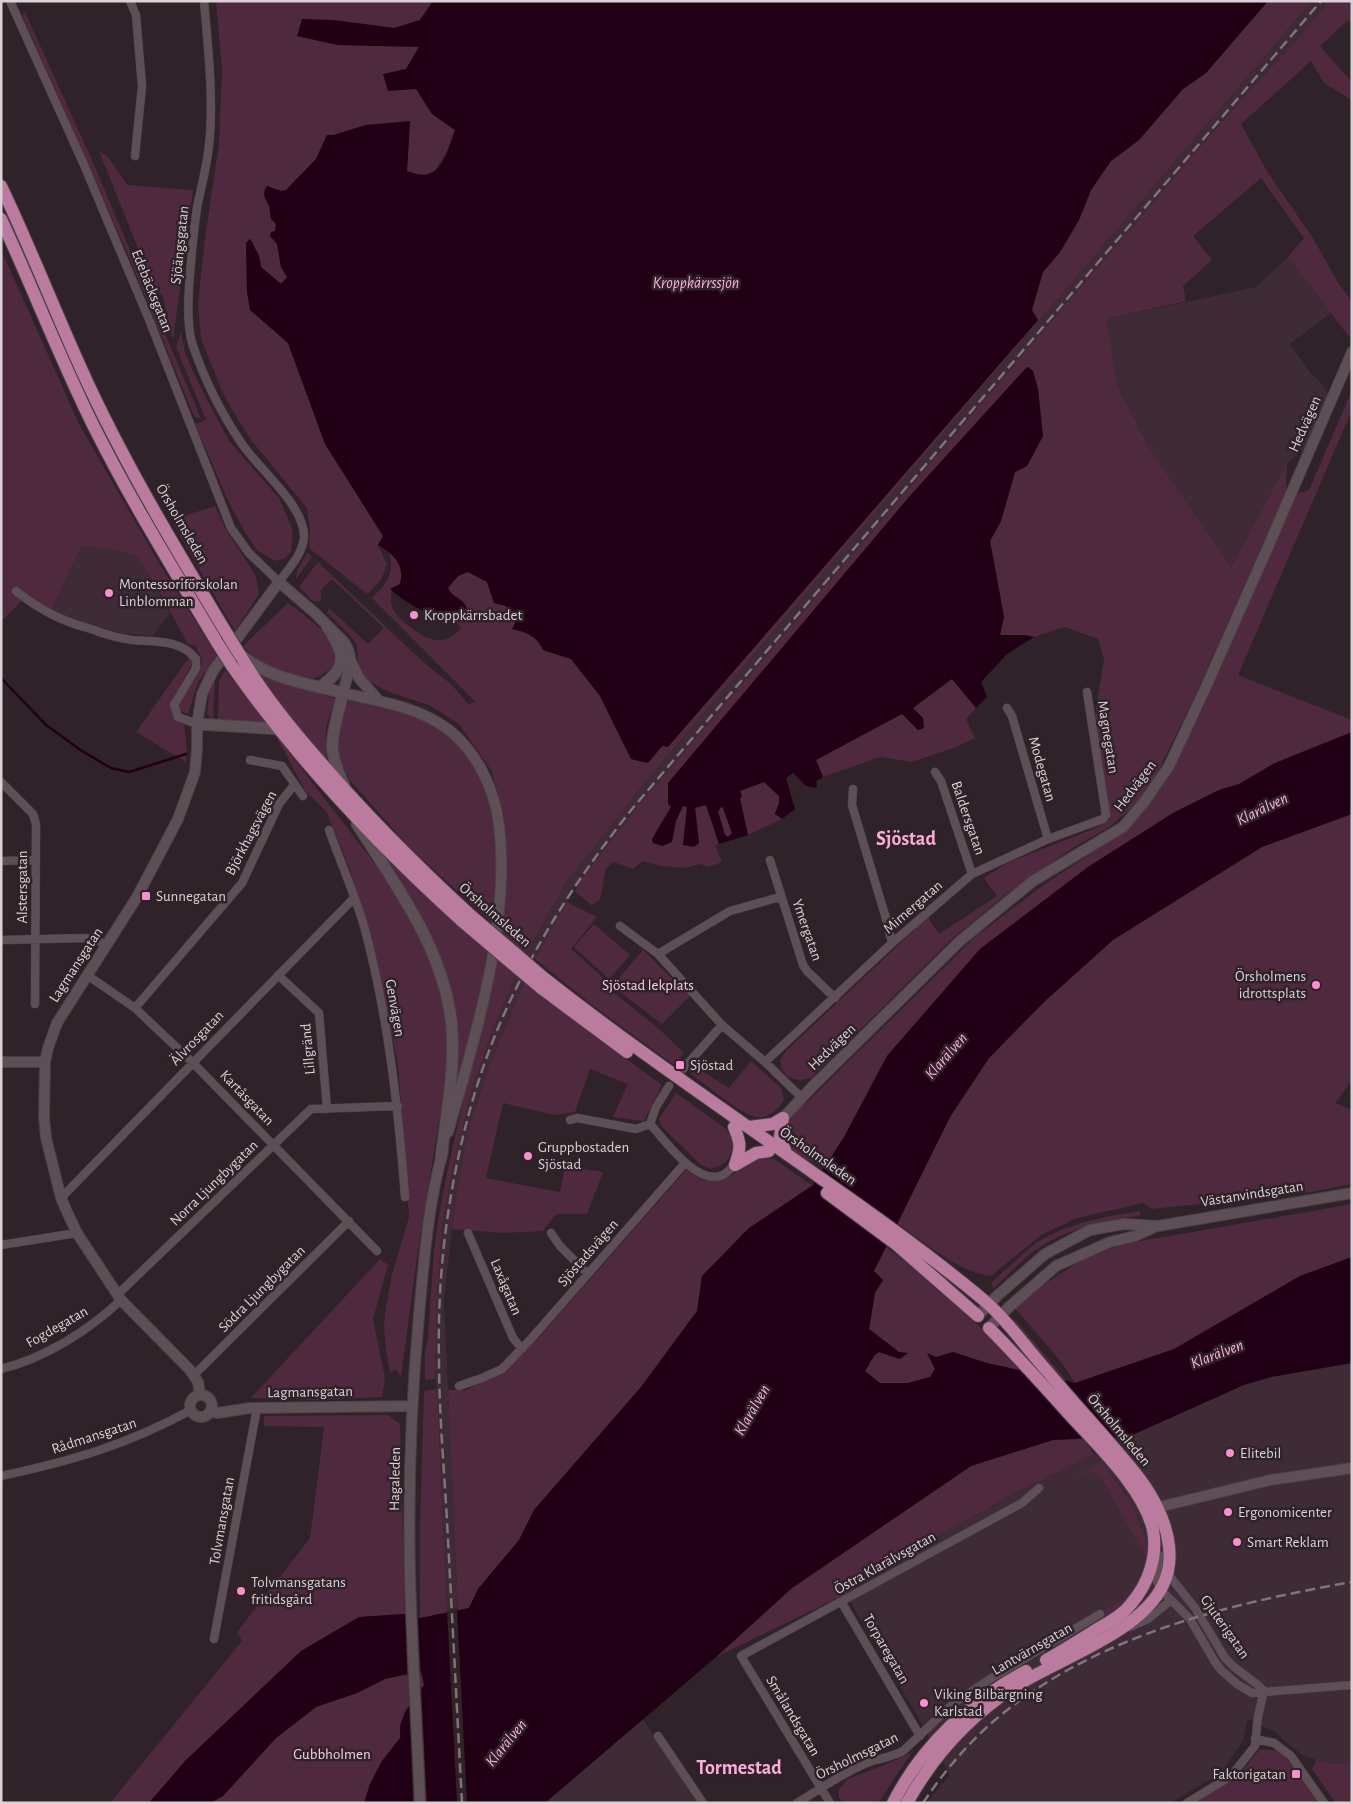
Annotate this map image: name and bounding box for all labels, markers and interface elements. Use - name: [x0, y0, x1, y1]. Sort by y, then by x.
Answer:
- street label: Sjöängsgatan: [168, 205, 192, 285]
- street label: Edebäcksgatan: [129, 248, 175, 334]
- water label: Kroppkärrssjön: [653, 275, 739, 292]
- street label: Hedvägen: [1286, 394, 1324, 454]
- street label: Örsholmsleden: [153, 481, 213, 566]
- place label: Montessoriförskolan Linblomman: [119, 577, 238, 609]
- marker: Montessoriförskolan Linblomman: [103, 587, 115, 599]
- place label: Kroppkärrsbadet: [424, 608, 522, 623]
- marker: Kroppkärrsbadet: [408, 609, 420, 621]
- street label: Magnegatan: [1095, 699, 1121, 775]
- street label: Modegatan: [1026, 735, 1058, 803]
- street label: Hedvägen: [1111, 758, 1159, 814]
- street label: Baldersgatan: [948, 779, 988, 857]
- street label: Björkhagsvägen: [222, 788, 280, 878]
- water label: Klarälven: [1234, 790, 1290, 828]
- district label: Sjöstad: [876, 829, 936, 849]
- street label: Alstersgatan: [15, 850, 30, 924]
- street label: Mimergatan: [881, 878, 945, 936]
- street label: Örsholmsleden: [456, 879, 535, 950]
- place label: Sunnegatan: [156, 889, 226, 904]
- marker: Sunnegatan: [140, 890, 152, 902]
- street label: Ymergatan: [789, 897, 825, 963]
- street label: Lagmansgatan: [46, 925, 106, 1005]
- place label: Örsholmens idrottsplats: [1235, 967, 1306, 1001]
- street label: Genvägen: [383, 978, 407, 1038]
- park label: Sjöstad lekplats: [602, 978, 694, 993]
- marker: Örsholmens idrottsplats: [1310, 979, 1322, 991]
- street label: Älvrosgatan: [167, 1007, 227, 1068]
- street label: Hedvägen: [805, 1021, 859, 1073]
- street label: Lillgränd: [298, 1022, 318, 1075]
- water label: Klarälven: [922, 1030, 970, 1082]
- place label: Sjöstad: [690, 1058, 734, 1073]
- marker: Sjöstad: [674, 1059, 686, 1071]
- street label: Kartåsgatan: [217, 1068, 277, 1128]
- street label: Örsholmsleden: [777, 1123, 860, 1188]
- street label: Norra Ljungbygatan: [167, 1137, 261, 1229]
- place label: Gruppbostaden Sjöstad: [538, 1140, 629, 1172]
- marker: Gruppbostaden Sjöstad: [522, 1150, 534, 1162]
- street label: Västanvindsgatan: [1200, 1178, 1304, 1210]
- street label: Sjöstadsvägen: [555, 1216, 621, 1290]
- street label: Södra Ljungbygatan: [216, 1243, 308, 1335]
- street label: Laxågatan: [487, 1257, 525, 1317]
- street label: Fogdegatan: [24, 1303, 90, 1351]
- water label: Klarälven: [1188, 1337, 1246, 1371]
- water label: Klarälven: [731, 1382, 773, 1438]
- street label: Lagmansgatan: [267, 1384, 353, 1400]
- street label: Örsholmsleden: [1085, 1390, 1155, 1469]
- street label: Rådmansgatan: [50, 1415, 138, 1457]
- place label: Elitebil: [1240, 1446, 1281, 1461]
- street label: Hagaleden: [387, 1447, 403, 1511]
- marker: Elitebil: [1224, 1447, 1236, 1459]
- street label: Tolvmansgatan: [207, 1476, 237, 1566]
- place label: Ergonomicenter: [1238, 1505, 1332, 1520]
- marker: Ergonomicenter: [1222, 1506, 1234, 1518]
- street label: Östra Klarälvsgatan: [831, 1527, 938, 1597]
- place label: Smart Reklam: [1247, 1535, 1329, 1550]
- marker: Smart Reklam: [1231, 1536, 1243, 1548]
- place label: Tolvmansgatans fritidsgård: [251, 1575, 346, 1607]
- marker: Tolvmansgatans fritidsgård: [235, 1585, 247, 1597]
- street label: Gjuterigatan: [1198, 1592, 1252, 1662]
- street label: Torparegatan: [860, 1612, 912, 1686]
- street label: Lantvärnsgatan: [989, 1620, 1075, 1678]
- street label: Smålandsgatan: [763, 1673, 823, 1759]
- place label: Viking Bilbärgning Karlstad: [934, 1687, 1043, 1719]
- marker: Viking Bilbärgning Karlstad: [918, 1697, 930, 1709]
- water label: Klarälven: [482, 1717, 530, 1769]
- street label: Örsholmsgatan: [813, 1728, 901, 1782]
- park label: Gubbholmen: [293, 1747, 371, 1762]
- district label: Tormestad: [696, 1758, 782, 1778]
- place label: Faktorigatan: [1213, 1767, 1286, 1782]
- marker: Faktorigatan: [1290, 1768, 1302, 1780]

